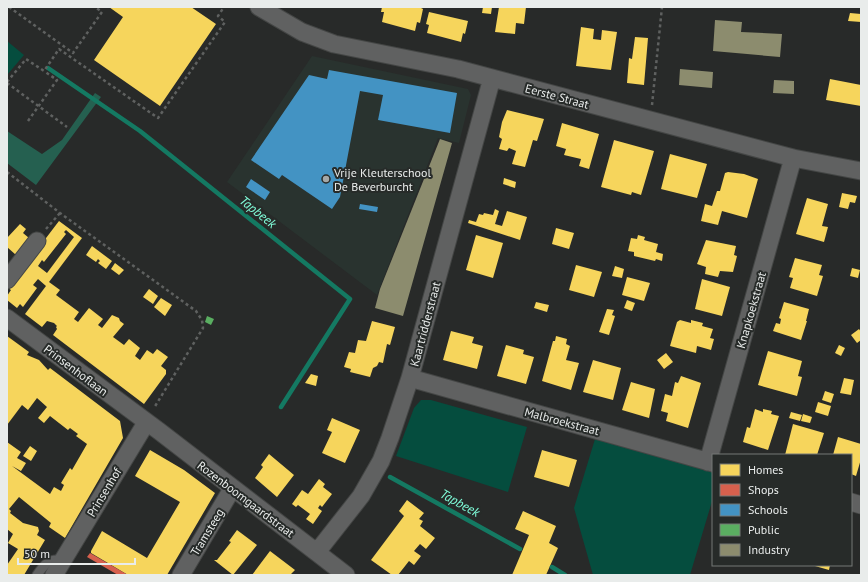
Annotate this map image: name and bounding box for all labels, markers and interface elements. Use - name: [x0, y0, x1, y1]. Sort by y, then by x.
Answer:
- street label: Eerste Straat: [523, 80, 591, 112]
- place label: Vrije Kleuterschool De Beverburcht: [333, 165, 431, 194]
- marker: Vrije Kleuterschool De Beverburcht: [321, 174, 331, 184]
- water label: Tapbeek: [236, 192, 281, 233]
- street label: Knapkoekstraat: [733, 270, 769, 350]
- street label: Kaartridderstraat: [407, 280, 443, 368]
- street label: Prinsenhoflaan: [41, 341, 111, 399]
- street label: Malbroekstraat: [523, 404, 601, 438]
- legend: [712, 454, 852, 566]
- street label: Rozenboomgaardstraat: [194, 458, 298, 540]
- text: Homes: [748, 462, 783, 477]
- street label: Prinsenhof: [84, 464, 125, 519]
- text: Shops: [748, 482, 779, 497]
- water label: Tapbeek: [437, 485, 484, 521]
- text: Schools: [748, 502, 788, 517]
- street label: Tramsteeg: [187, 506, 227, 558]
- text: Public: [748, 522, 780, 537]
- scale bar: [18, 540, 135, 566]
- text: Industry: [748, 542, 790, 557]
- text: 50 m: [24, 546, 50, 561]

